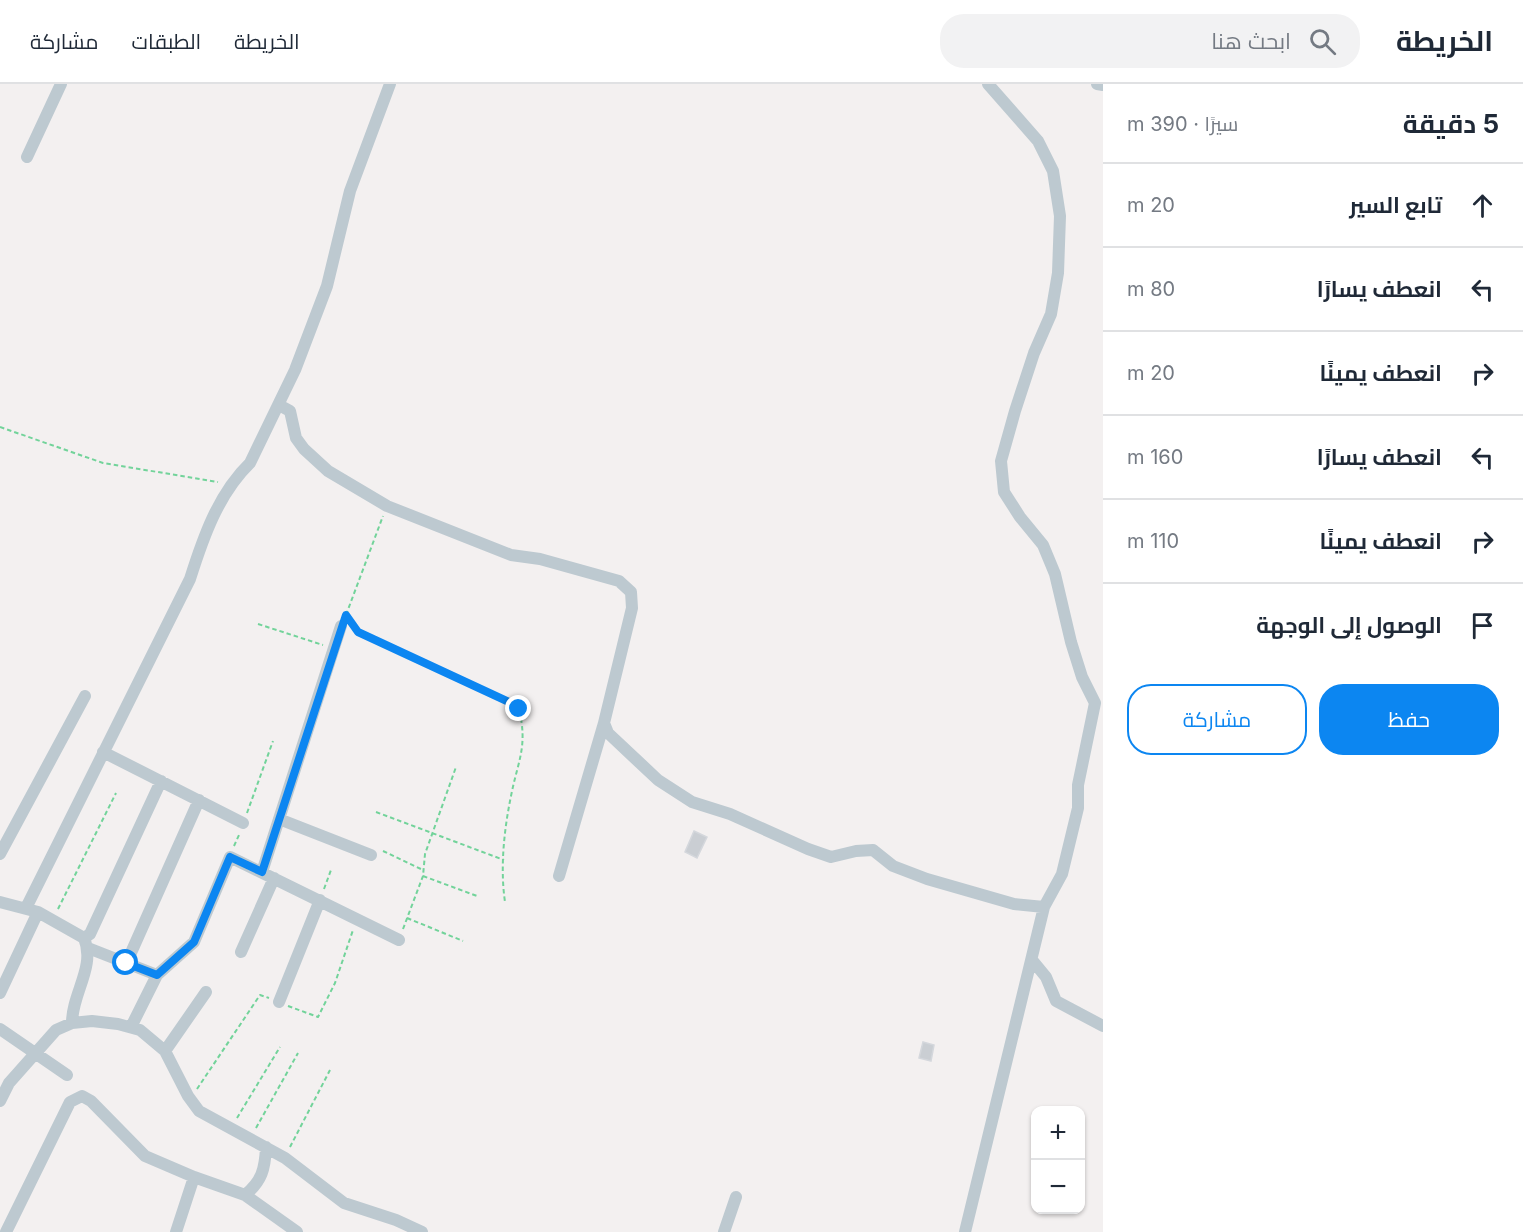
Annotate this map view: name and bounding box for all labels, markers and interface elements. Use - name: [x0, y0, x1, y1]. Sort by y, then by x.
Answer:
- search box: [940, 14, 1360, 68]
- text: الخريطة: [1396, 24, 1493, 58]
- icon: search: [1306, 25, 1339, 58]
- text: ابحث هنا: [1211, 28, 1291, 54]
- text: مشاركة: [30, 29, 99, 54]
- text: الطبقات: [132, 29, 201, 54]
- text: الخريطة: [234, 29, 300, 54]
- text: 5 دقيقة: [1403, 108, 1499, 139]
- text: سيرًا · 390 m: [1127, 112, 1238, 136]
- icon: ahead: [1466, 189, 1499, 222]
- text: تابع السير: [1349, 192, 1442, 218]
- text: 20 m: [1127, 193, 1175, 217]
- icon: left: [1466, 273, 1499, 306]
- text: انعطف يسارًا: [1317, 276, 1442, 302]
- text: 80 m: [1127, 277, 1175, 301]
- icon: right: [1466, 357, 1499, 390]
- text: انعطف يمينًا: [1320, 360, 1442, 386]
- text: 20 m: [1127, 361, 1175, 385]
- icon: left: [1466, 441, 1499, 474]
- text: انعطف يسارًا: [1317, 444, 1442, 470]
- text: 160 m: [1127, 445, 1183, 469]
- icon: right: [1466, 525, 1499, 558]
- text: انعطف يمينًا: [1320, 528, 1442, 554]
- text: 110 m: [1127, 529, 1179, 553]
- icon: arrive: [1466, 609, 1499, 642]
- text: الوصول إلى الوجهة: [1256, 612, 1442, 638]
- button: مشاركة: [1127, 684, 1307, 755]
- button: حفظ: [1319, 684, 1499, 755]
- route end: [505, 695, 531, 721]
- route start: [112, 949, 138, 975]
- map controls: [1031, 1106, 1085, 1214]
- button: +: [1031, 1106, 1085, 1160]
- button: −: [1031, 1160, 1085, 1214]

